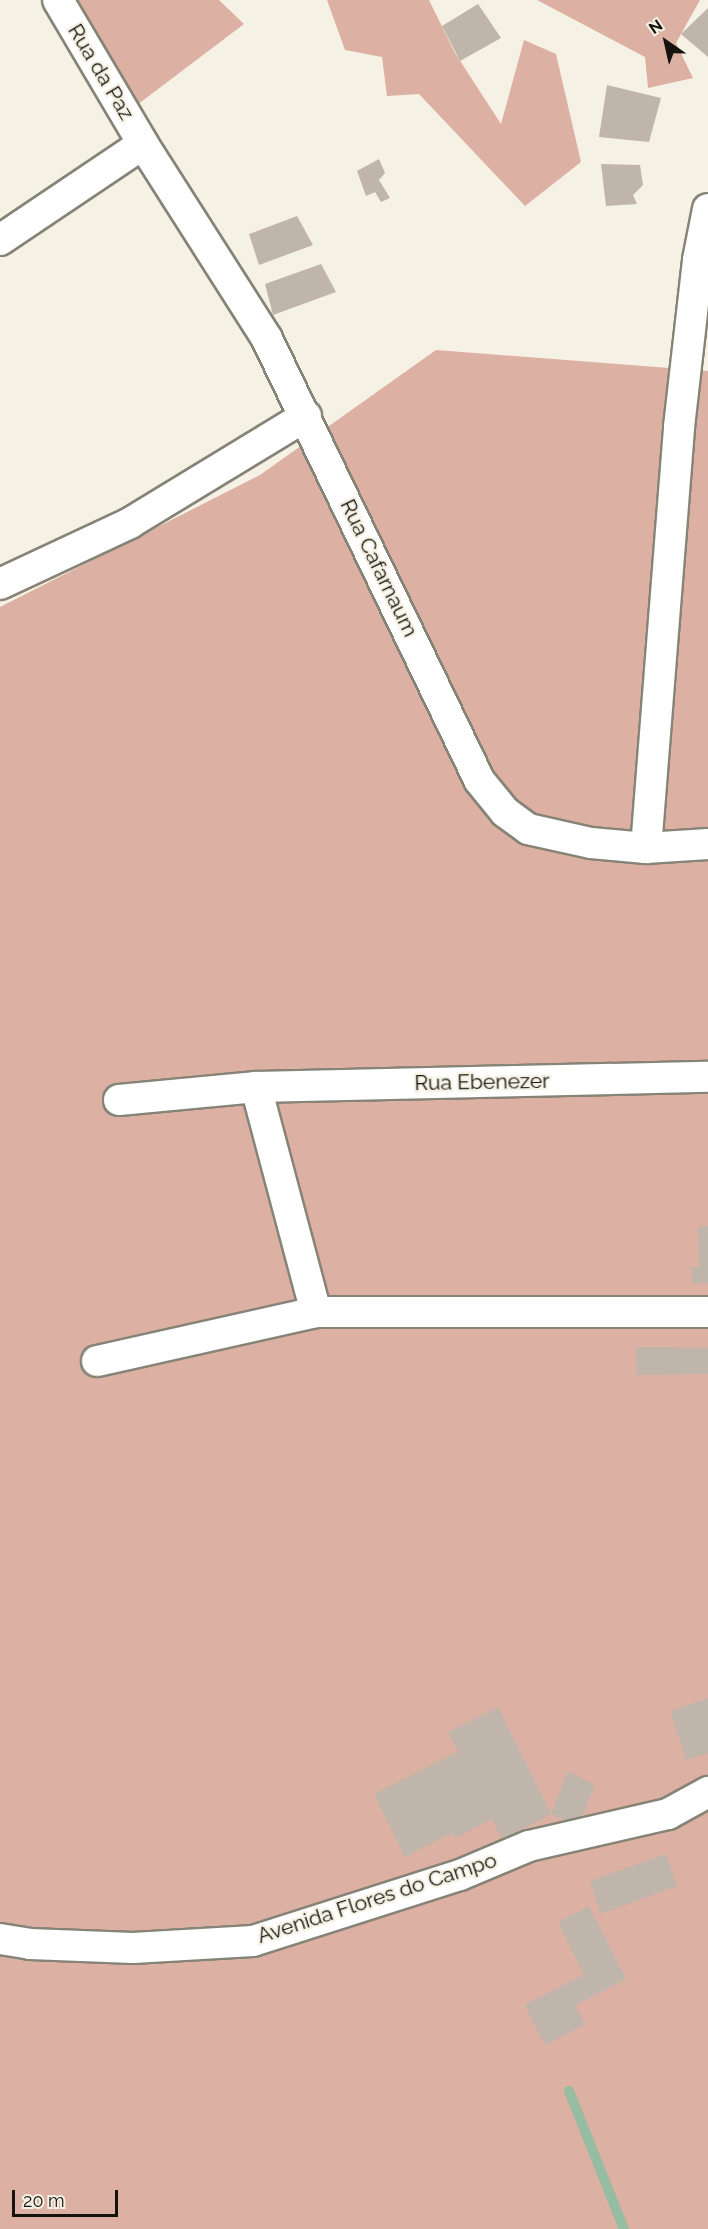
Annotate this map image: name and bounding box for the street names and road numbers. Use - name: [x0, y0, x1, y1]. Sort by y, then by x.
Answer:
- street label: Rua da Paz: [63, 19, 139, 125]
- street label: Rua Cafarnaum: [335, 495, 423, 641]
- street label: Rua Ebenezer: [414, 1068, 550, 1096]
- street label: Avenida Flores do Campo: [254, 1847, 500, 1949]

